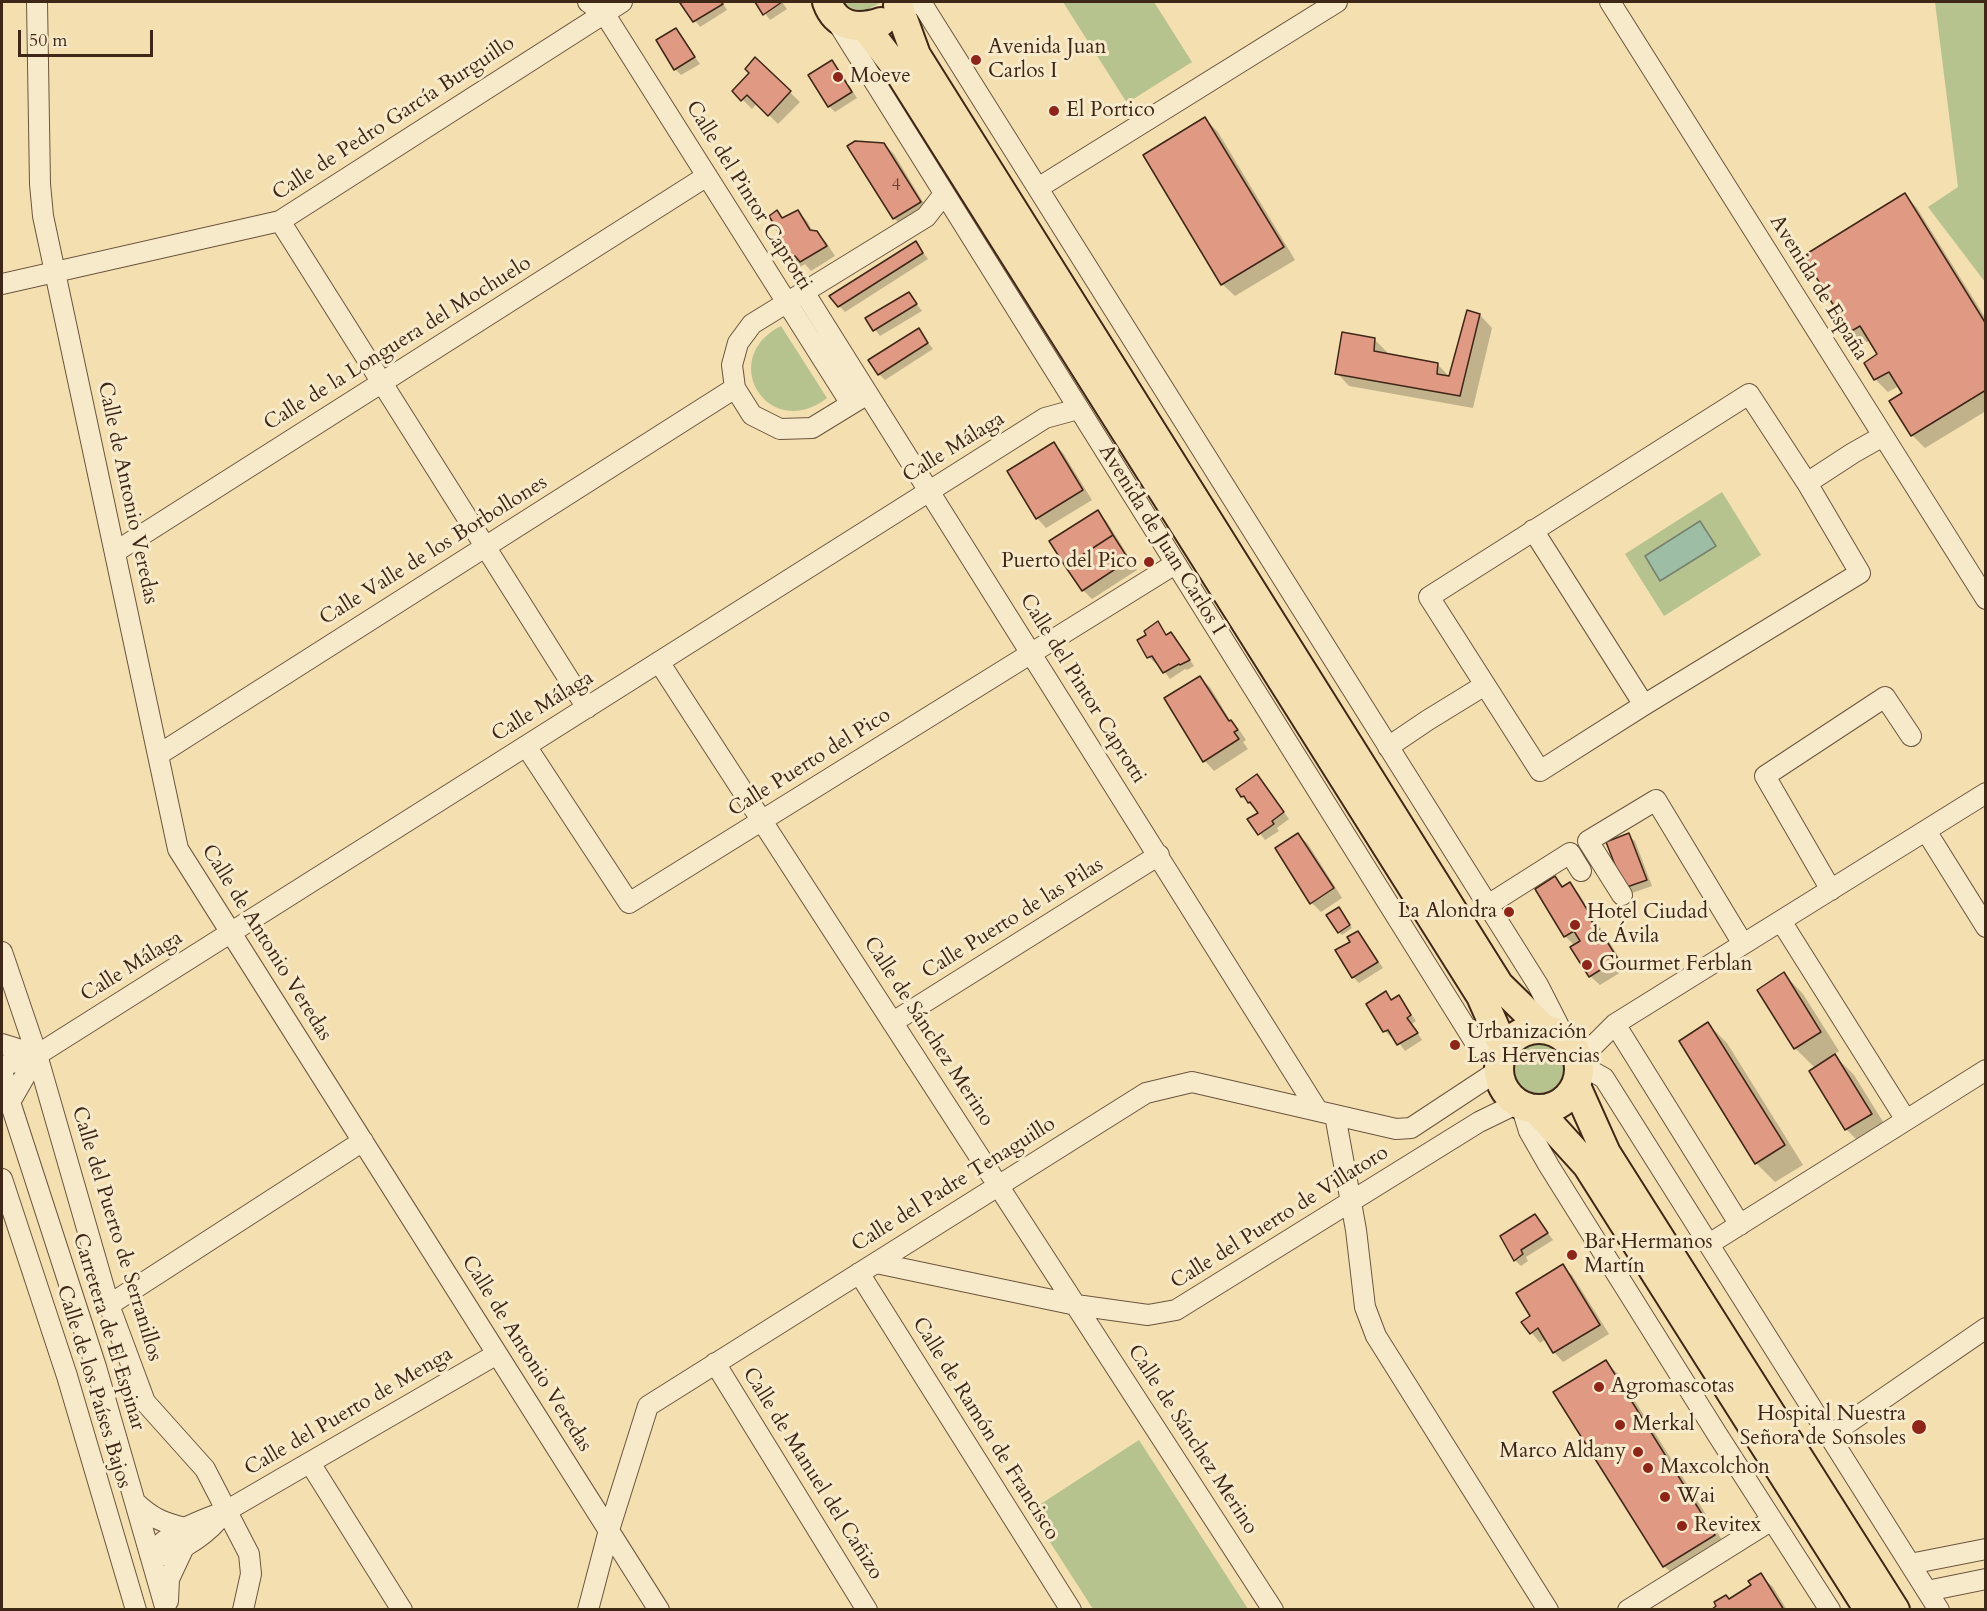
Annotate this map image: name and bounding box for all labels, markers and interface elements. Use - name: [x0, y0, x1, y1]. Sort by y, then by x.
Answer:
- scale bar: [21, 18, 156, 56]
- text: 50 m: [29, 28, 68, 53]
- street label: Calle de Pedro García Burguillo: [268, 31, 520, 207]
- place label: Avenida Juan Carlos I: [988, 35, 1106, 85]
- marker: Avenida Juan Carlos I: [969, 53, 983, 67]
- place label: Moeve: [850, 64, 911, 90]
- marker: Moeve: [831, 70, 845, 84]
- street label: Calle del Pintor Caprotti: [679, 97, 817, 295]
- place label: El Portico: [1066, 98, 1155, 124]
- marker: El Portico: [1047, 104, 1061, 118]
- house number: 4: [891, 175, 901, 197]
- street label: Avenida de España: [1763, 211, 1873, 365]
- street label: Calle de la Longuera del Mochuelo: [260, 251, 536, 437]
- street label: Calle de Antonio Veredas: [91, 380, 163, 606]
- street label: Calle Málaga: [899, 407, 1009, 489]
- street label: Avenida de Juan Carlos I: [1092, 440, 1230, 640]
- street label: Calle Valle de los Borbollones: [316, 470, 552, 632]
- place label: Puerto del Pico: [1001, 549, 1137, 575]
- marker: Puerto del Pico: [1142, 555, 1156, 569]
- street label: Calle del Pintor Caprotti: [1013, 590, 1151, 788]
- street label: Calle Málaga: [488, 666, 598, 748]
- street label: Calle Puerto del Pico: [724, 703, 896, 823]
- street label: Calle de Antonio Veredas: [195, 840, 337, 1046]
- street label: Calle Puerto de las Pilas: [918, 853, 1108, 985]
- place label: La Alondra: [1398, 899, 1497, 925]
- place label: Hotel Ciudad de Ávila: [1587, 900, 1708, 950]
- marker: La Alondra: [1502, 905, 1516, 919]
- marker: Hotel Ciudad de Ávila: [1568, 918, 1582, 932]
- street label: Calle Málaga: [77, 926, 187, 1008]
- street label: Calle de Sánchez Merino: [857, 933, 999, 1131]
- place label: Gourmet Ferblan: [1599, 952, 1753, 978]
- marker: Gourmet Ferblan: [1580, 958, 1594, 972]
- place label: Urbanización Las Hervencias: [1467, 1020, 1600, 1070]
- marker: Urbanización Las Hervencias: [1448, 1038, 1462, 1052]
- street label: Calle del Puerto de Serranillos: [65, 1104, 167, 1364]
- street label: Calle del Padre Tenaguillo: [848, 1112, 1060, 1258]
- street label: Calle del Puerto de Villatoro: [1167, 1141, 1393, 1295]
- place label: Bar Hermanos Martín: [1584, 1230, 1713, 1280]
- street label: Carretera de El Espinar: [66, 1231, 150, 1433]
- marker: Bar Hermanos Martín: [1565, 1248, 1579, 1262]
- street label: Calle de Antonio Veredas: [455, 1251, 597, 1457]
- street label: Calle de los Países Bajos: [50, 1282, 136, 1492]
- street label: Calle de Ramón de Francisco: [906, 1313, 1064, 1545]
- street label: Calle de Sánchez Merino: [1121, 1341, 1263, 1539]
- street label: Calle del Puerto de Menga: [241, 1342, 457, 1482]
- street label: Calle de Manuel del Cañizo: [736, 1363, 888, 1585]
- place label: Agromascotas: [1611, 1374, 1734, 1400]
- marker: Agromascotas: [1592, 1380, 1606, 1394]
- place label: Hospital Nuestra Señora de Sonsoles: [1740, 1402, 1906, 1452]
- place label: Merkal: [1632, 1412, 1695, 1438]
- marker: Merkal: [1613, 1418, 1627, 1432]
- marker: Hospital Nuestra Señora de Sonsoles: [1910, 1418, 1928, 1436]
- place label: Marco Aldany: [1499, 1439, 1626, 1465]
- marker: Marco Aldany: [1631, 1445, 1645, 1459]
- place label: Maxcolchon: [1660, 1455, 1770, 1481]
- marker: Maxcolchon: [1641, 1461, 1655, 1475]
- place label: Wai: [1677, 1484, 1715, 1510]
- marker: Wai: [1658, 1490, 1672, 1504]
- place label: Revitex: [1694, 1513, 1761, 1539]
- marker: Revitex: [1675, 1519, 1689, 1533]

